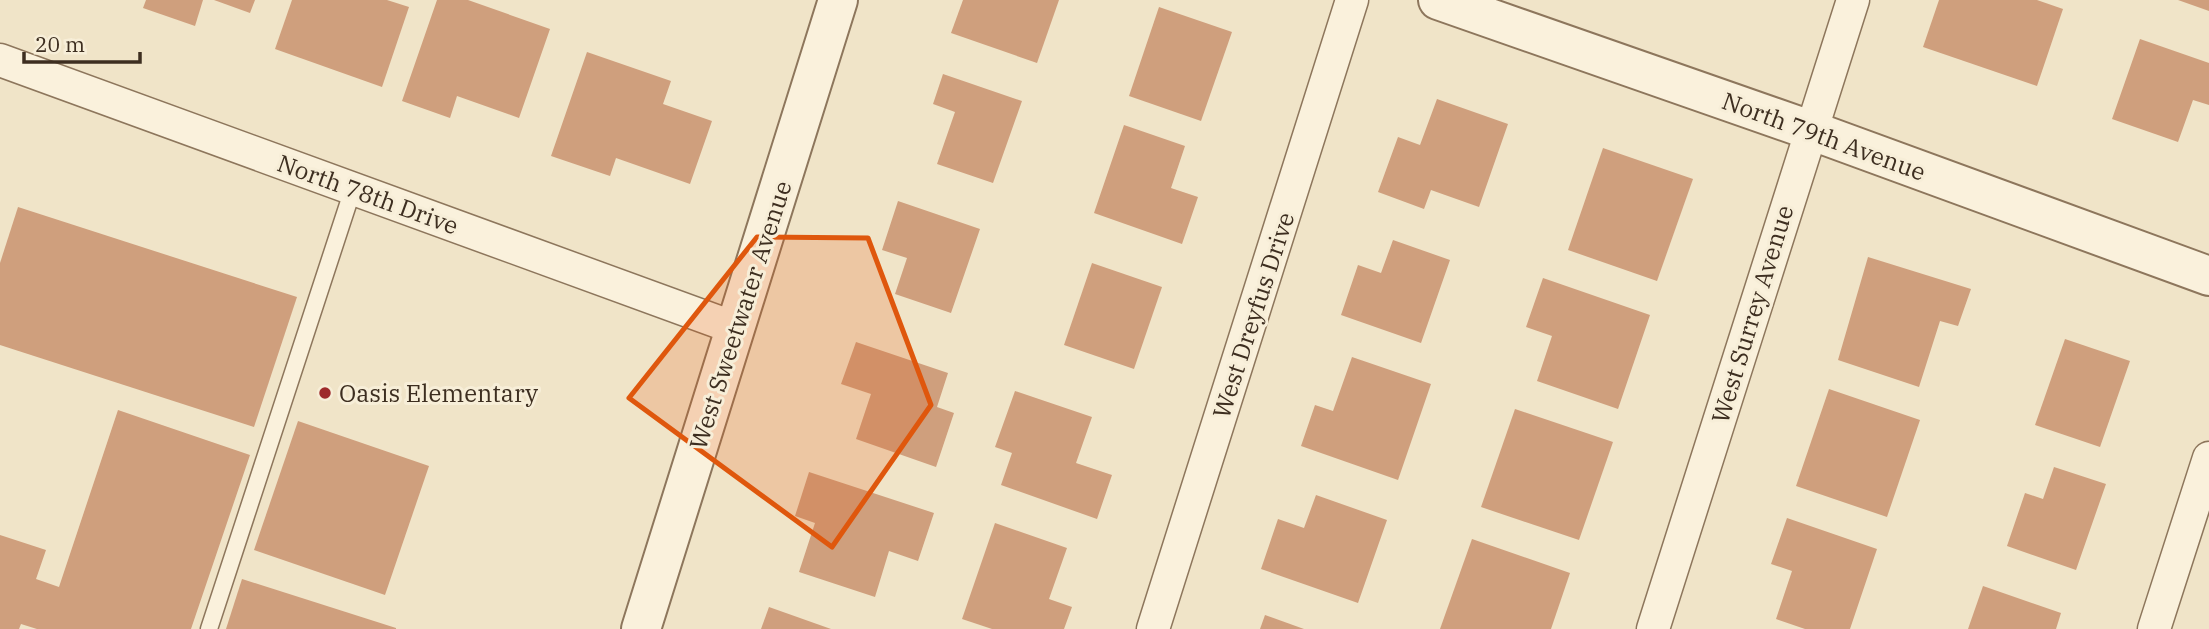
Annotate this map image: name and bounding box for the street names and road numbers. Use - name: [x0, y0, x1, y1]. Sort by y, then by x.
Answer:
- street label: North 79th Avenue: [1718, 84, 1930, 188]
- street label: North 78th Drive: [273, 146, 463, 242]
- street label: West Sweetwater Avenue: [681, 177, 799, 453]
- street label: West Surrey Avenue: [1704, 201, 1800, 427]
- street label: West Dreyfus Drive: [1205, 208, 1301, 422]

